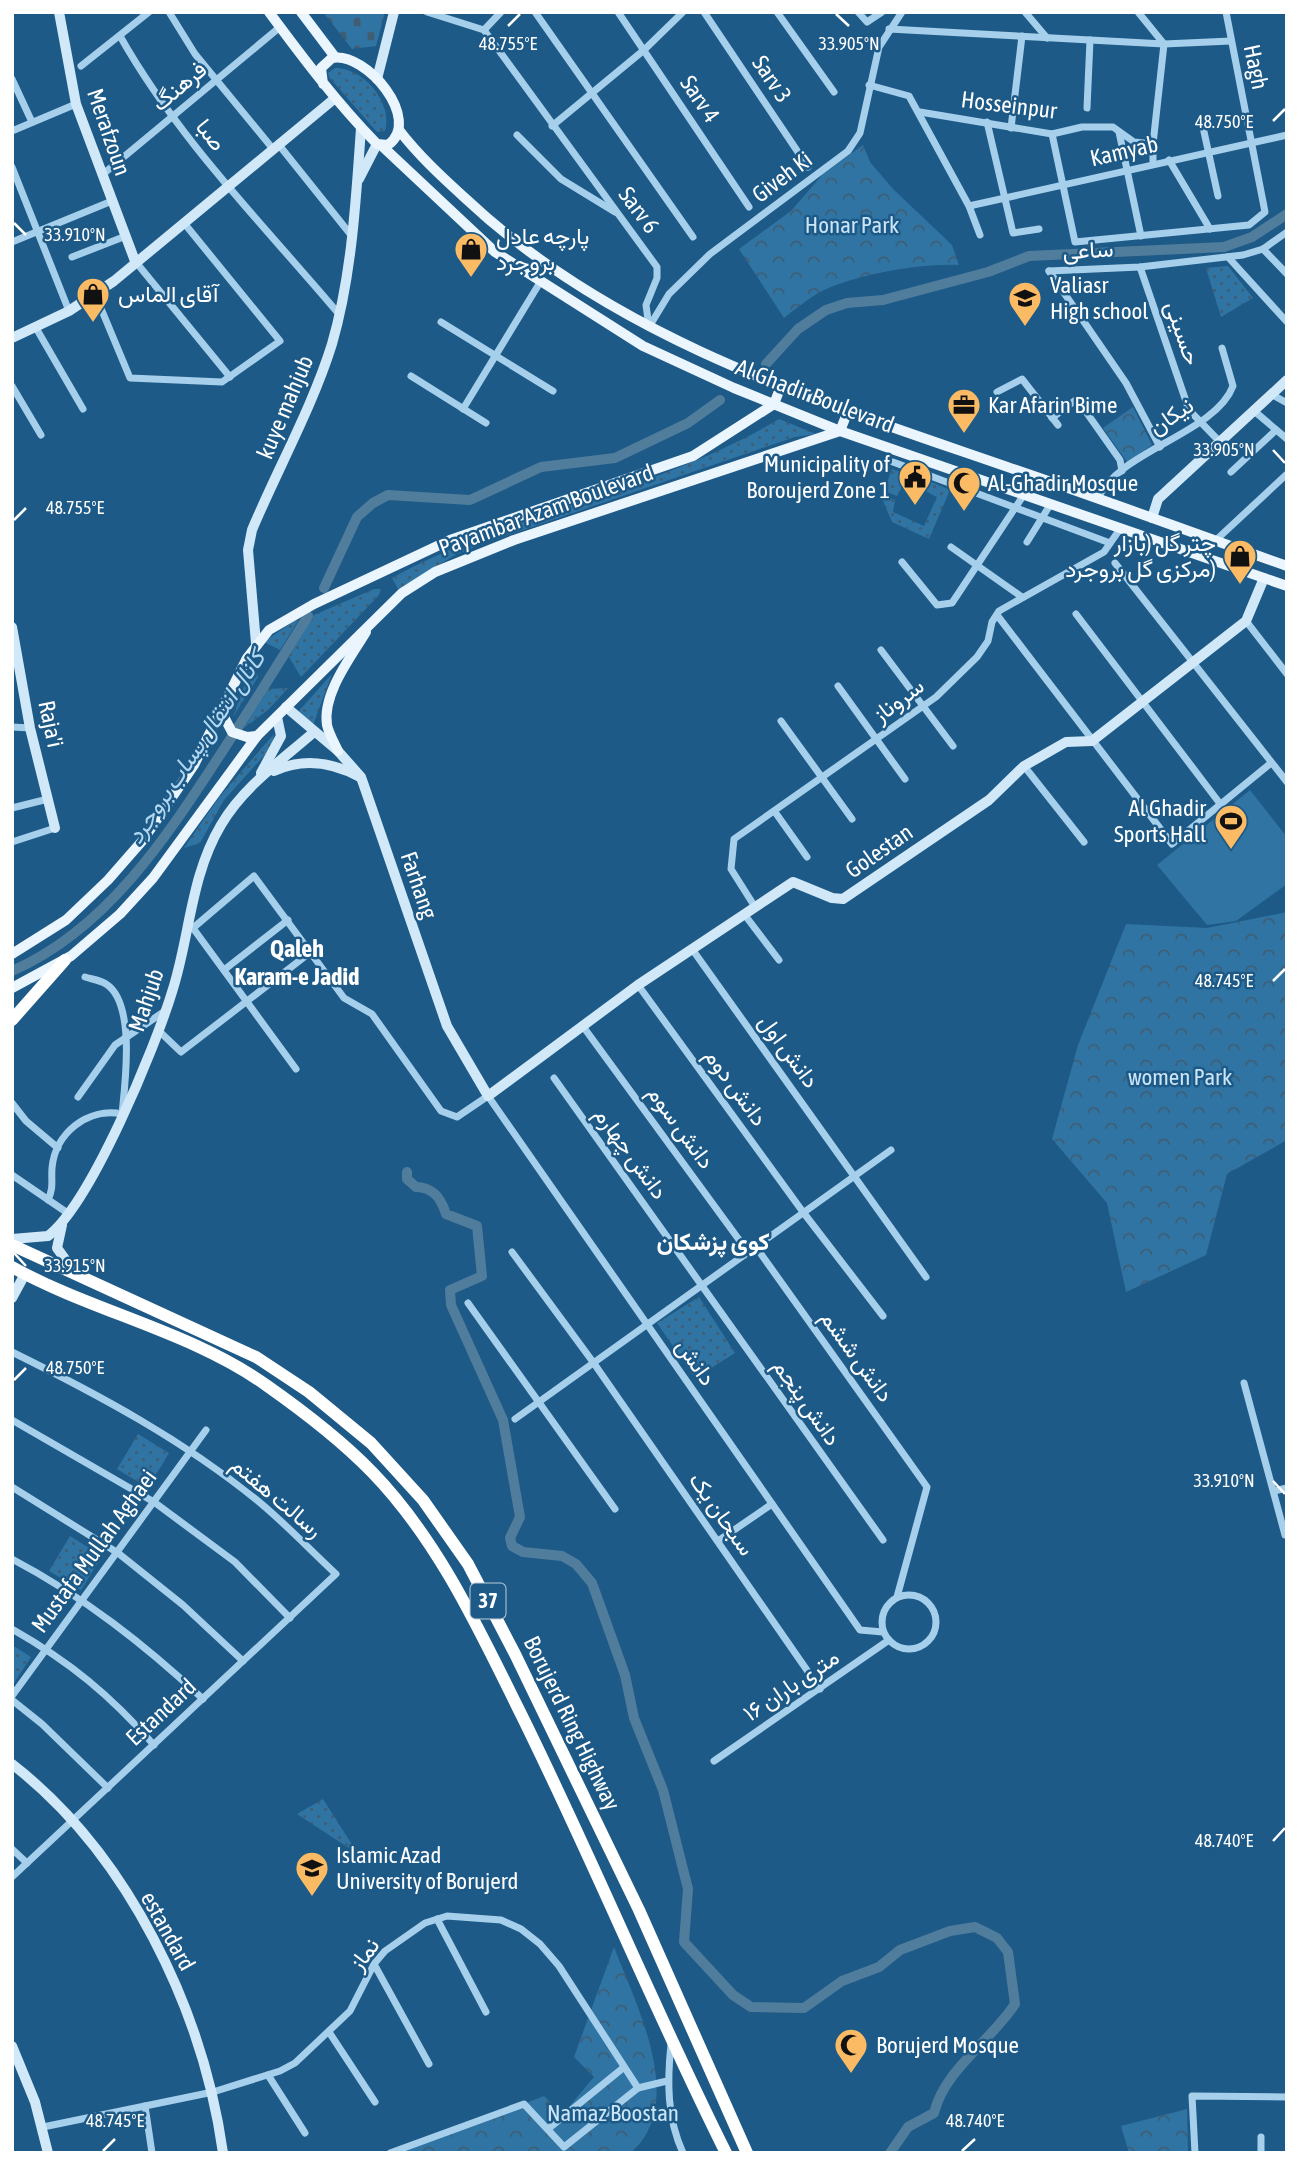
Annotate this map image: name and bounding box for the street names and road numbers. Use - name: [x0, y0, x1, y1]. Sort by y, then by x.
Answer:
- street label: Hagh: [1239, 42, 1273, 92]
- street label: Sarv 3: [747, 51, 797, 107]
- street label: فرهنگ: [147, 56, 213, 118]
- street label: Sarv 4: [675, 71, 725, 127]
- street label: Merafzoun: [82, 85, 136, 179]
- street label: Hosseinpur: [960, 86, 1059, 124]
- street label: صبا: [191, 114, 231, 156]
- street label: Kamyab: [1087, 131, 1161, 171]
- street label: Giveh Ki: [747, 146, 817, 208]
- street label: Sarv 6: [613, 182, 665, 238]
- street label: ساعی: [1062, 236, 1114, 265]
- street label: حسینی: [1159, 298, 1206, 369]
- street label: kuye mahjub: [252, 351, 318, 463]
- street label: Al Ghadir Boulevard: [732, 354, 898, 438]
- street label: نیکان: [1144, 392, 1198, 440]
- street label: Payambar Azam Boulevard: [435, 459, 657, 561]
- street label: سروناز: [866, 672, 930, 730]
- street label: Raja'i: [33, 698, 69, 750]
- street label: Golestan: [840, 819, 918, 883]
- street label: Farhang: [395, 848, 443, 922]
- street label: Mahjub: [123, 965, 169, 1035]
- street label: دانش اول: [752, 1009, 824, 1094]
- street label: دانش دوم: [698, 1043, 773, 1132]
- street label: دانش سوم: [640, 1080, 720, 1175]
- street label: دانش چهارم: [587, 1102, 673, 1206]
- street label: دانش ششم: [814, 1305, 899, 1408]
- street label: دانش: [670, 1334, 721, 1391]
- street label: دانش پنجم: [765, 1354, 846, 1452]
- street label: رسالت هفتم: [225, 1451, 328, 1544]
- street label: Mustafa Mullah Aghaei: [26, 1465, 162, 1637]
- street label: سبحان یک: [684, 1467, 760, 1561]
- road number: 37: [470, 1584, 505, 1618]
- street label: Borujerd Ring Highway: [519, 1632, 625, 1814]
- street label: ۱۶ متری باران: [738, 1644, 845, 1728]
- street label: Estandard: [121, 1673, 201, 1751]
- street label: estandard: [136, 1887, 200, 1975]
- street label: نماز: [343, 1933, 386, 1977]

